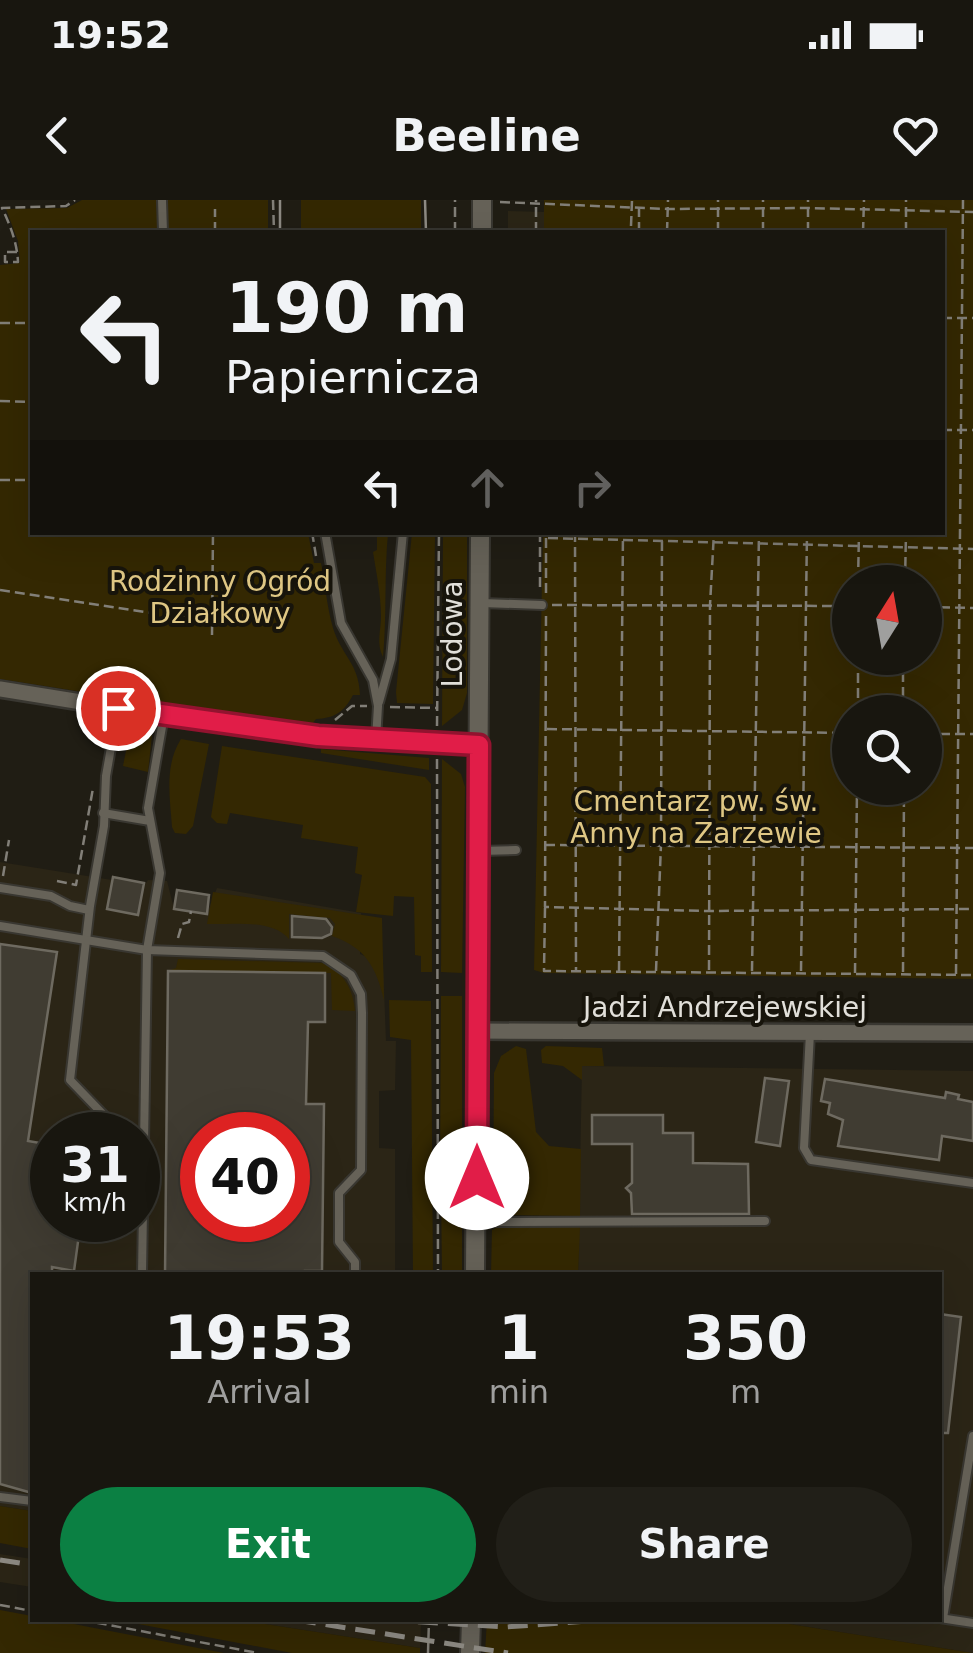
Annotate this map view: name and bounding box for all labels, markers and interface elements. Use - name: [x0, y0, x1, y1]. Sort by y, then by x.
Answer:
- text: 19:52: [50, 13, 171, 57]
- icon: back: [30, 108, 85, 163]
- icon: heart: [888, 108, 943, 163]
- text: Beeline: [392, 109, 581, 162]
- text: 190 m: [225, 267, 468, 349]
- icon: left: [60, 270, 190, 400]
- text: Papiernicza: [225, 351, 481, 404]
- icon: left: [355, 460, 410, 515]
- icon: ahead: [460, 460, 515, 515]
- icon: right: [565, 460, 620, 515]
- park label: Rodzinny Ogród Działkowy: [109, 565, 331, 630]
- north arrow: [832, 565, 942, 675]
- map controls: [832, 565, 942, 805]
- street label: Lodowa: [436, 580, 469, 688]
- pin: [76, 666, 161, 751]
- icon: arrive: [91, 681, 146, 736]
- button: search: [832, 695, 942, 805]
- park label: Cmentarz pw. św. Anny na Zarzewie: [570, 785, 822, 850]
- street label: Jadzi Andrzejewskiej: [581, 991, 867, 1024]
- speed limit sign: 40: [180, 1112, 310, 1242]
- position arrow: [425, 1126, 529, 1230]
- text: 31: [60, 1136, 130, 1194]
- text: km/h: [63, 1188, 127, 1217]
- text: 19:53: [164, 1303, 355, 1373]
- text: 1: [498, 1303, 540, 1373]
- text: 350: [683, 1303, 808, 1373]
- text: Arrival: [207, 1373, 311, 1411]
- text: min: [489, 1373, 549, 1411]
- text: m: [730, 1373, 761, 1411]
- button: Exit: [60, 1487, 476, 1602]
- button: Share: [496, 1487, 912, 1602]

